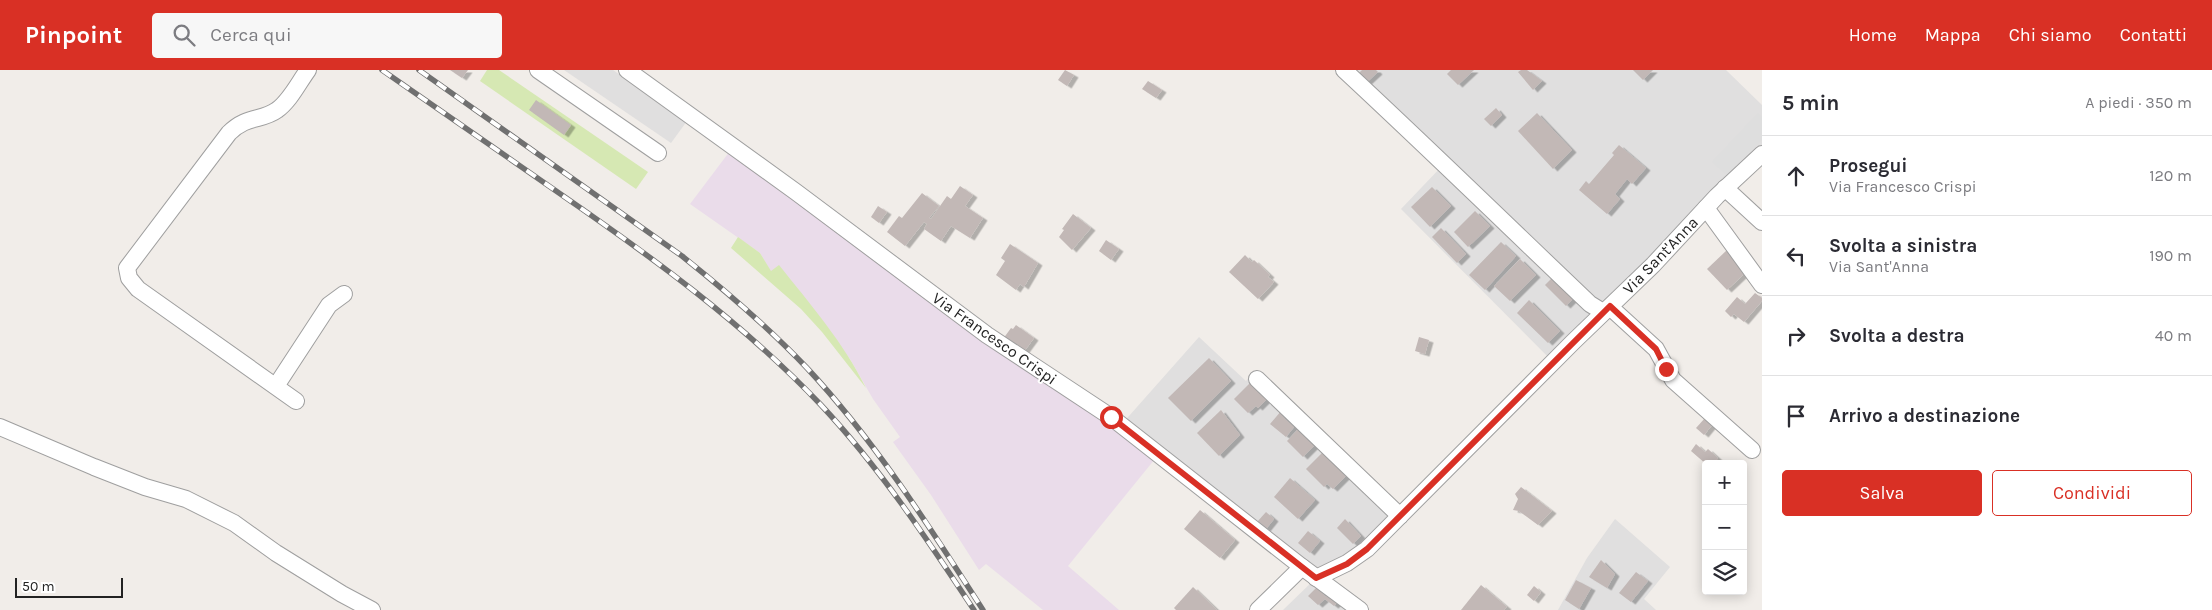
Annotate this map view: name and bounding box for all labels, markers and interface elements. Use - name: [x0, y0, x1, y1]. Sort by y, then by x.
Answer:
- search box: [152, 13, 502, 58]
- text: Pinpoint: [25, 21, 122, 49]
- icon: search: [170, 21, 198, 49]
- text: Cerca qui: [210, 24, 292, 46]
- text: Home: [1849, 24, 1897, 46]
- text: Mappa: [1925, 24, 1981, 46]
- text: Chi siamo: [2009, 24, 2092, 46]
- text: Contatti: [2120, 24, 2187, 46]
- text: 5 min: [1782, 91, 1839, 115]
- text: A piedi · 350 m: [2085, 93, 2192, 112]
- text: Prosegui: [1829, 155, 1908, 177]
- icon: ahead: [1782, 162, 1810, 190]
- text: 120 m: [2149, 166, 2192, 185]
- text: Via Francesco Crispi: [1829, 177, 1977, 196]
- street label: Via Sant'Anna: [1619, 213, 1702, 298]
- text: Svolta a sinistra: [1829, 235, 1977, 257]
- icon: left: [1782, 242, 1810, 270]
- text: 190 m: [2149, 246, 2192, 265]
- text: Via Sant'Anna: [1829, 257, 1929, 276]
- street label: Via Francesco Crispi: [929, 288, 1061, 389]
- icon: right: [1782, 322, 1810, 350]
- text: Svolta a destra: [1829, 325, 1965, 347]
- text: 40 m: [2155, 326, 2192, 345]
- route end: [1655, 358, 1678, 381]
- icon: arrive: [1782, 402, 1810, 430]
- text: Arrivo a destinazione: [1829, 405, 2020, 427]
- route start: [1100, 406, 1123, 429]
- map controls: [1702, 460, 1747, 595]
- button: +: [1702, 460, 1747, 505]
- button: Salva: [1782, 470, 1982, 516]
- button: Condividi: [1992, 470, 2192, 516]
- button: −: [1702, 505, 1747, 550]
- button: layers: [1702, 550, 1747, 595]
- scale bar: [15, 575, 122, 598]
- text: 50 m: [22, 578, 55, 595]

